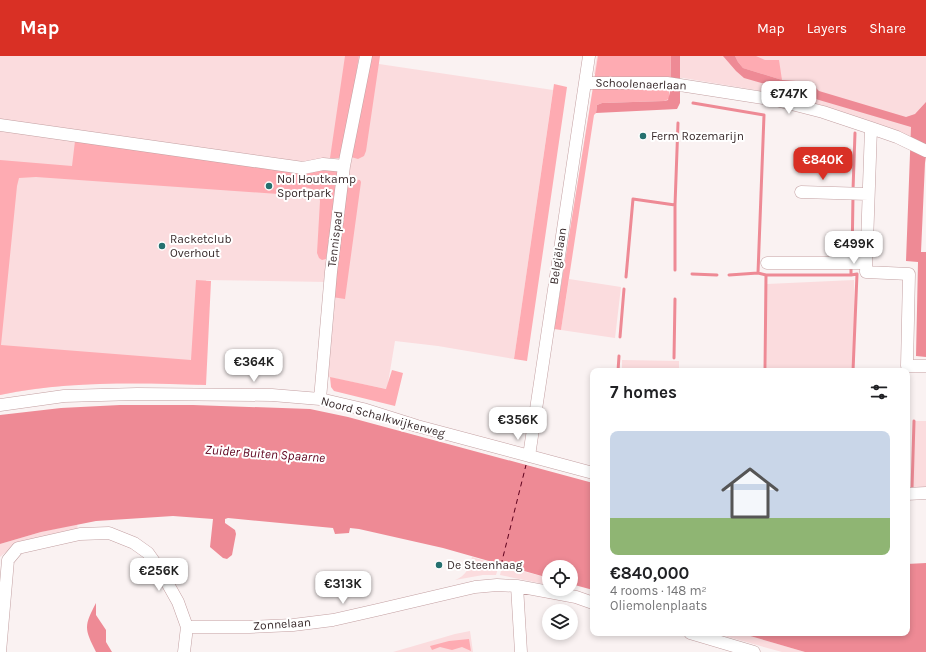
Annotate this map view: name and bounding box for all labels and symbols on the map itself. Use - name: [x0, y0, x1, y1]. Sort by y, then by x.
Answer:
- street label: Schoolenaerlaan: [595, 75, 687, 93]
- pin: €747K: [761, 81, 817, 115]
- place label: Ferm Rozemarijn: [651, 129, 744, 143]
- marker: Ferm Rozemarijn: [638, 131, 648, 141]
- pin: €840K: [795, 147, 851, 181]
- place label: Nol Houtkamp Sportpark: [277, 172, 356, 200]
- marker: Nol Houtkamp Sportpark: [264, 181, 274, 191]
- street label: Tennispad: [325, 210, 345, 268]
- street label: Belgiëlaan: [547, 227, 569, 285]
- pin: €499K: [826, 231, 882, 265]
- place label: Racketclub Overhout: [170, 232, 232, 260]
- marker: Racketclub Overhout: [157, 241, 167, 251]
- pin: €364K: [226, 349, 282, 383]
- street label: Noord Schalkwijkerweg: [319, 394, 447, 440]
- pin: €356K: [490, 407, 546, 441]
- water label: Zuider Buiten Spaarne: [204, 442, 326, 465]
- pin: €256K: [131, 558, 187, 592]
- place label: De Steenhaag: [447, 558, 523, 572]
- marker: De Steenhaag: [434, 560, 444, 570]
- pin: €313K: [315, 571, 371, 605]
- street label: Zonnelaan: [253, 615, 311, 633]

